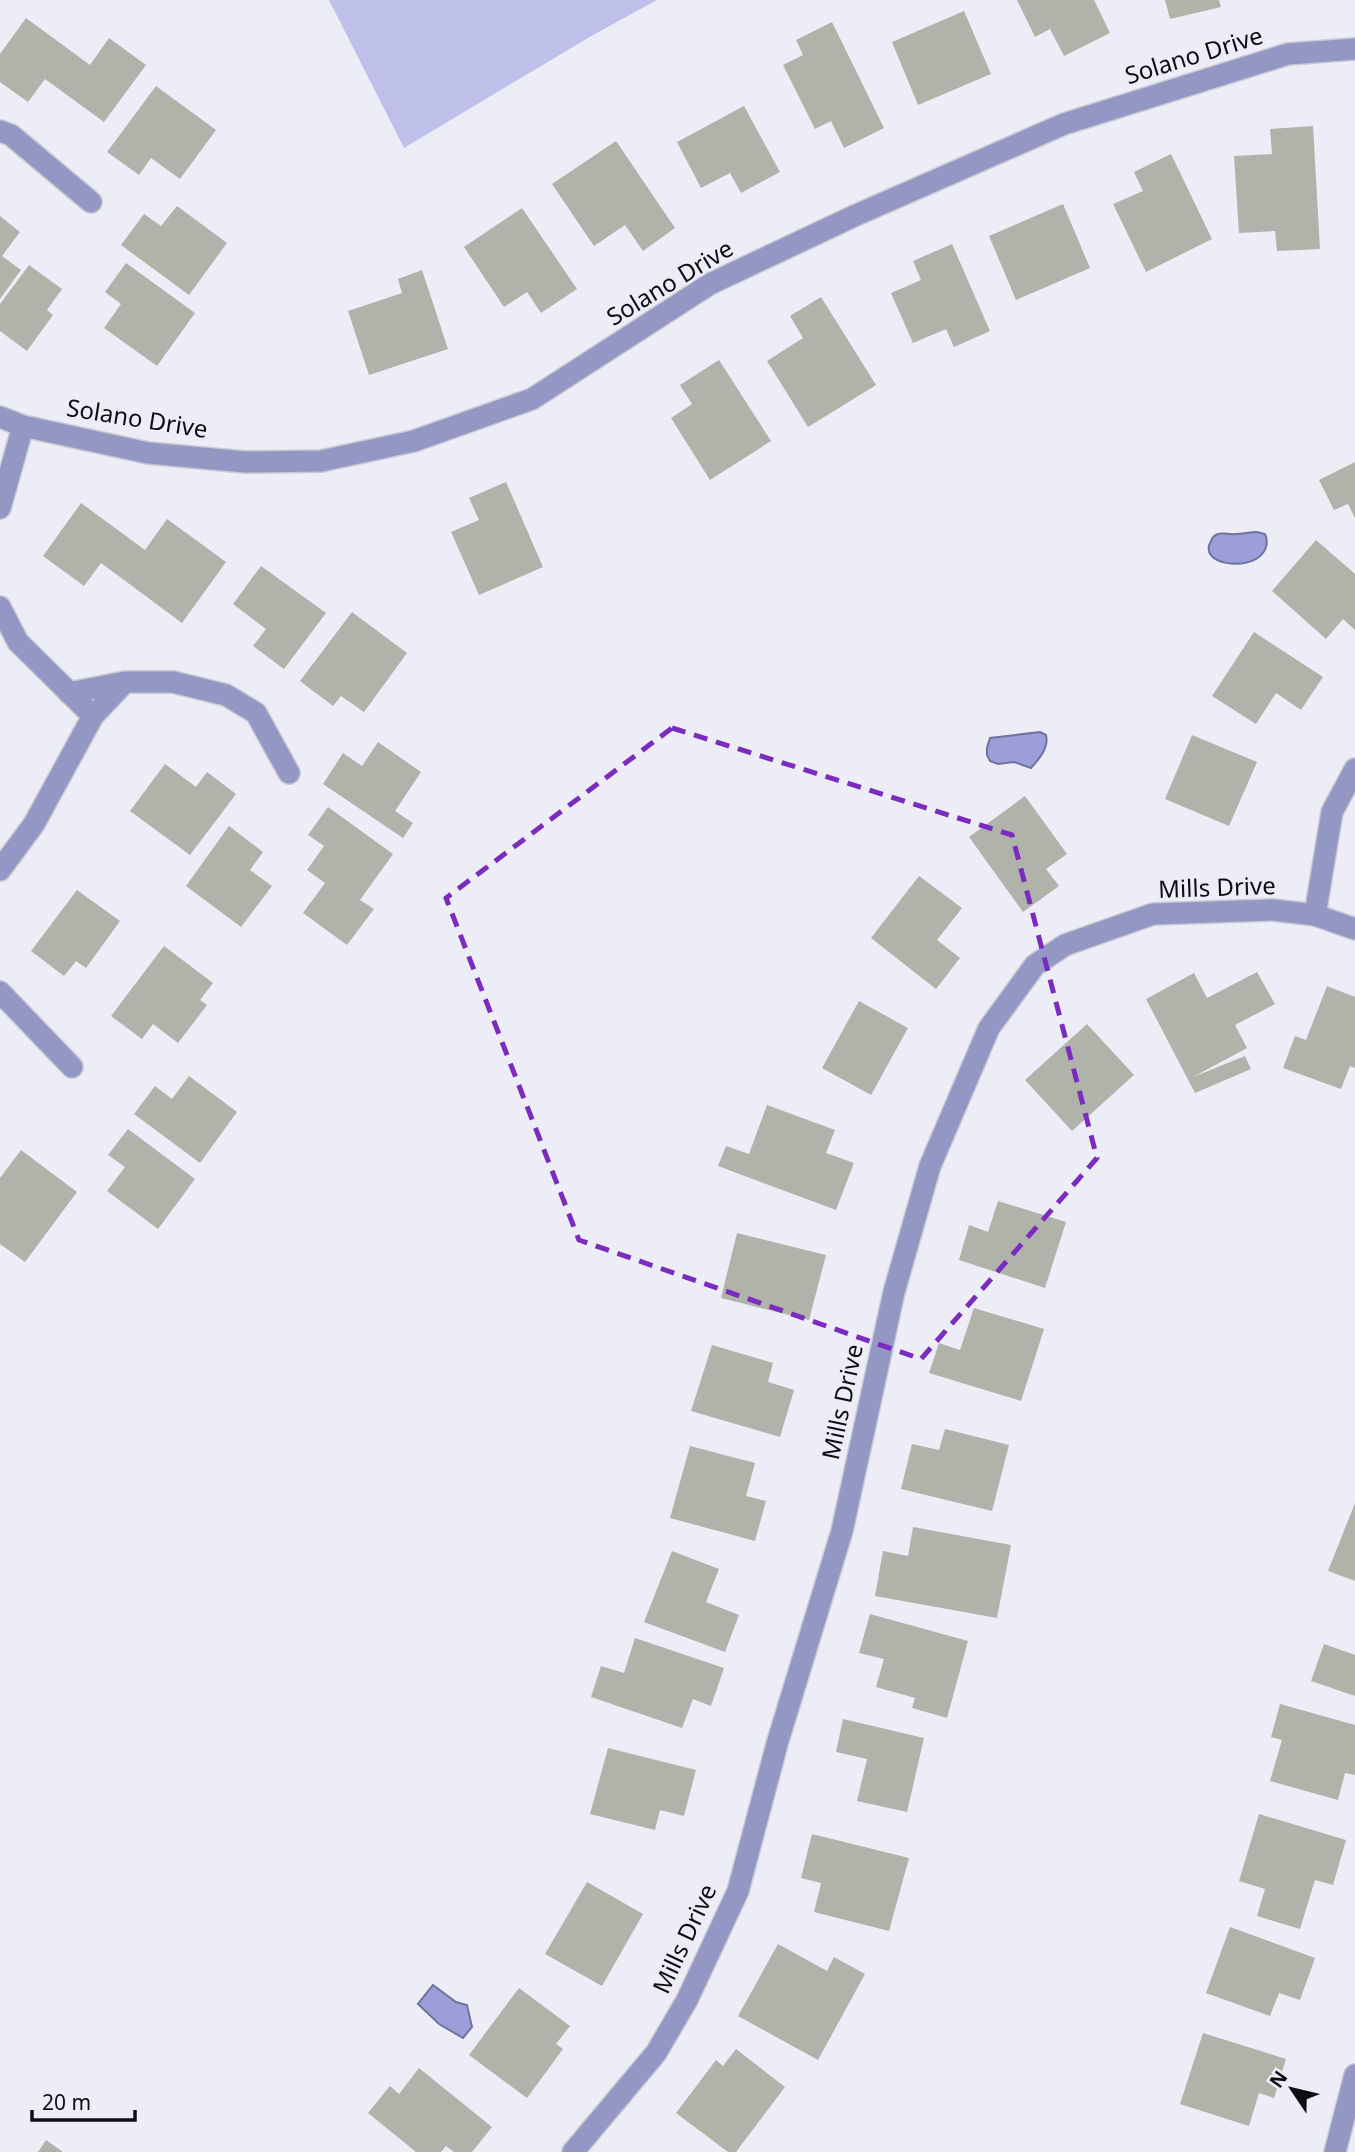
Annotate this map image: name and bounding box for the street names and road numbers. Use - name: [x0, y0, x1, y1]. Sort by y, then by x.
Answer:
- street label: Solano Drive: [1121, 18, 1266, 91]
- street label: Solano Drive: [600, 231, 739, 333]
- street label: Solano Drive: [64, 390, 210, 445]
- street label: Mills Drive: [1158, 868, 1276, 905]
- street label: Mills Drive: [813, 1341, 870, 1463]
- street label: Mills Drive: [644, 1878, 723, 1999]

